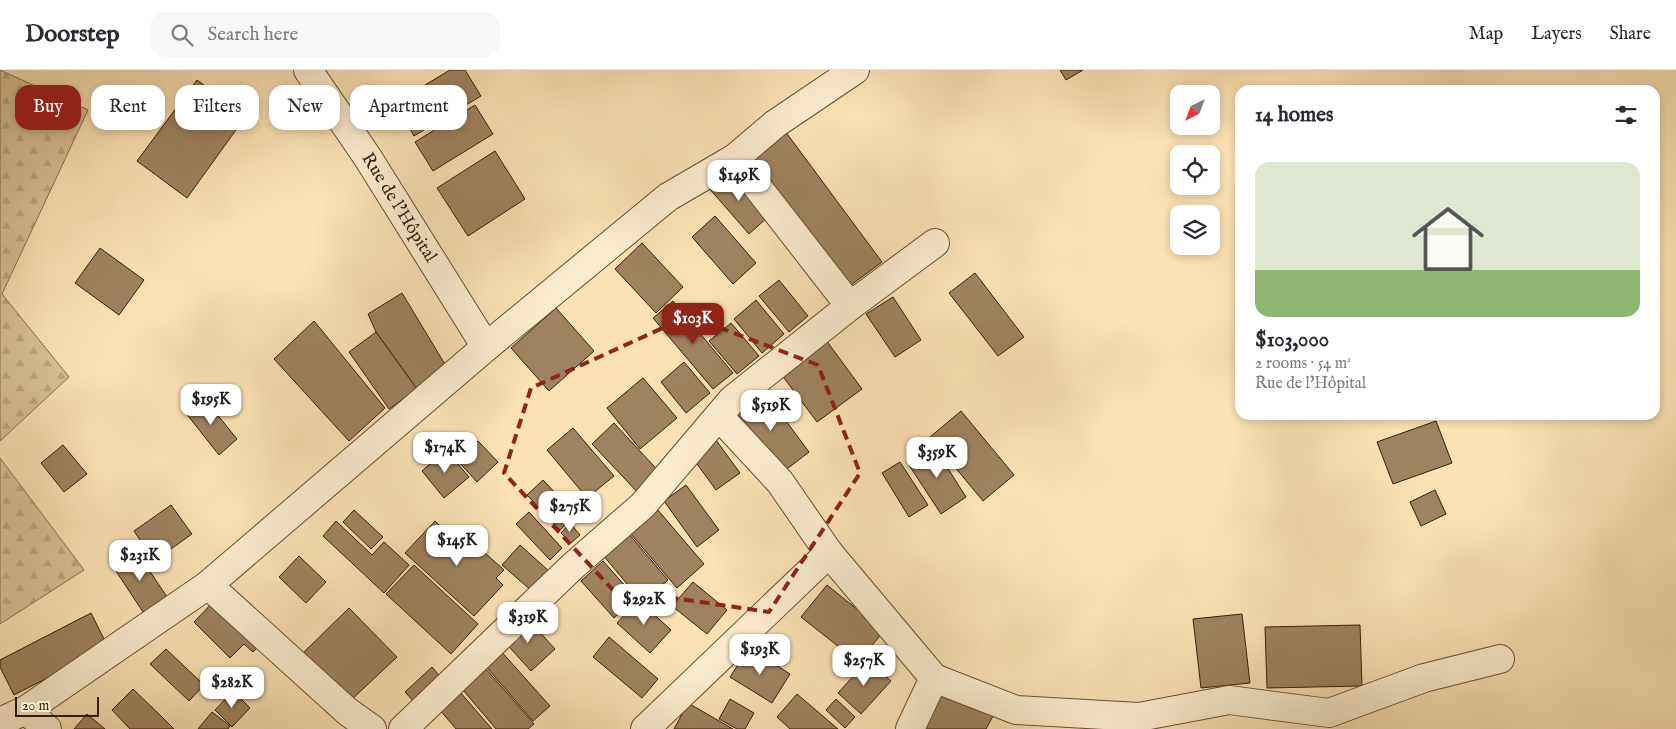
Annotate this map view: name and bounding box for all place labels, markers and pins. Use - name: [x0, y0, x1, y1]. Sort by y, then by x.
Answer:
- pin: $149K: [704, 160, 774, 202]
- pin: $103K: [658, 302, 728, 345]
- pin: $195K: [176, 384, 246, 426]
- pin: $519K: [736, 390, 806, 432]
- pin: $174K: [410, 432, 480, 474]
- pin: $359K: [902, 436, 972, 479]
- pin: $275K: [535, 490, 605, 533]
- pin: $145K: [422, 524, 492, 567]
- pin: $231K: [105, 540, 175, 582]
- pin: $292K: [609, 584, 679, 626]
- pin: $319K: [493, 602, 563, 644]
- pin: $193K: [725, 634, 795, 676]
- pin: $257K: [829, 644, 899, 687]
- pin: $282K: [197, 666, 267, 709]

